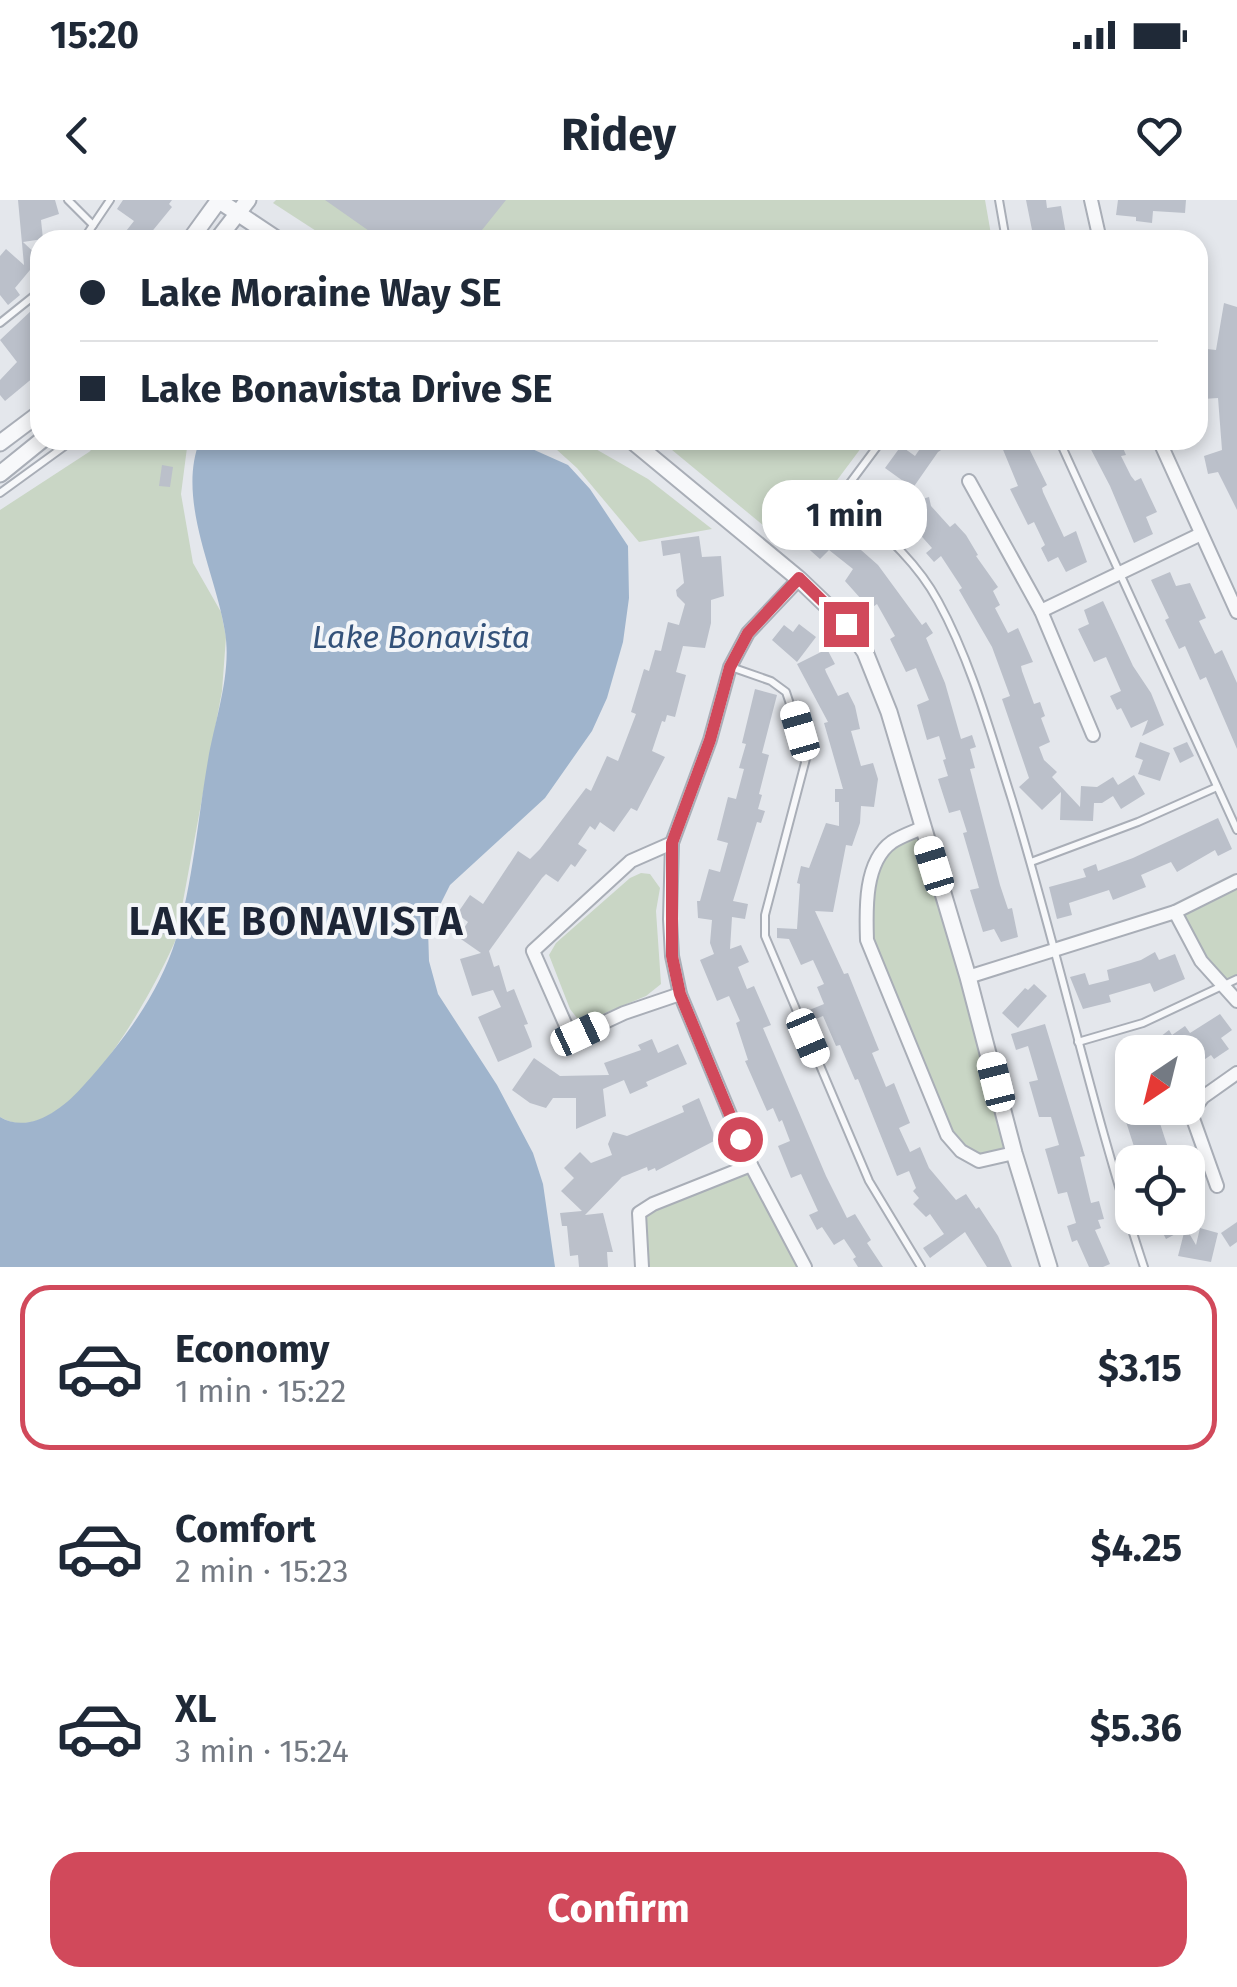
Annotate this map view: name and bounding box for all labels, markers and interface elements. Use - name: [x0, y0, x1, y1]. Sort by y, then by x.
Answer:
- text: 15:20: [50, 12, 139, 58]
- icon: back: [50, 108, 105, 163]
- text: Ridey: [561, 108, 676, 162]
- icon: heart: [1132, 108, 1187, 163]
- text: Lake Moraine Way SE: [140, 270, 502, 316]
- text: Lake Bonavista Drive SE: [140, 366, 552, 412]
- callout: 1 min: [764, 479, 928, 549]
- text: 1 min: [806, 496, 883, 534]
- route end: [824, 602, 869, 647]
- water label: Lake Bonavista: [312, 618, 530, 656]
- car: [777, 698, 823, 764]
- car: [911, 833, 957, 899]
- district label: LAKE BONAVISTA: [129, 898, 465, 946]
- car: [782, 1005, 834, 1071]
- car: [546, 1008, 614, 1060]
- north arrow: [1115, 1035, 1205, 1125]
- map controls: [1115, 1035, 1205, 1235]
- car: [974, 1049, 1018, 1115]
- route start: [718, 1117, 763, 1162]
- button: locate: [1115, 1145, 1205, 1235]
- icon: car: [55, 1323, 145, 1413]
- text: Economy: [175, 1326, 330, 1372]
- text: $3.15: [1098, 1345, 1182, 1391]
- text: 1 min · 15:22: [175, 1372, 346, 1410]
- icon: car: [55, 1503, 145, 1593]
- text: Comfort: [175, 1506, 316, 1552]
- text: $4.25: [1091, 1525, 1182, 1571]
- text: 2 min · 15:23: [175, 1552, 348, 1590]
- icon: car: [55, 1683, 145, 1773]
- text: XL: [175, 1686, 217, 1732]
- text: $5.36: [1090, 1705, 1182, 1751]
- text: 3 min · 15:24: [175, 1732, 349, 1770]
- button: Confirm: [50, 1852, 1187, 1967]

